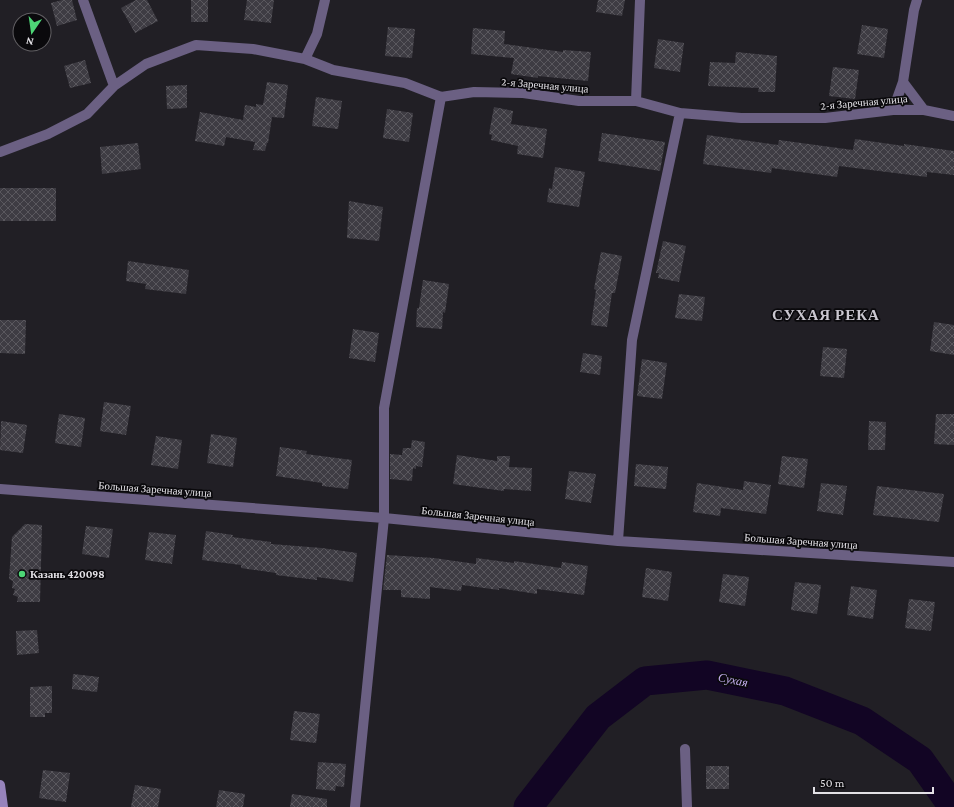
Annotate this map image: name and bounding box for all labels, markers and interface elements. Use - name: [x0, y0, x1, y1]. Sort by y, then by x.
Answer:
- north arrow: [12, 12, 52, 52]
- text: N: [24, 35, 35, 48]
- street label: 2-я Заречная улица: [501, 75, 589, 95]
- street label: 2-я Заречная улица: [820, 92, 908, 112]
- district label: СУХАЯ РЕКА: [772, 307, 880, 323]
- street label: Большая Заречная улица: [98, 479, 212, 499]
- street label: Большая Заречная улица: [421, 504, 535, 528]
- street label: Большая Заречная улица: [744, 531, 858, 551]
- place label: Казань 420098: [30, 568, 105, 580]
- marker: Казань 420098: [17, 569, 27, 579]
- water label: Сухая: [717, 670, 749, 690]
- scale bar: [814, 769, 933, 795]
- text: 50 m: [820, 776, 845, 790]

